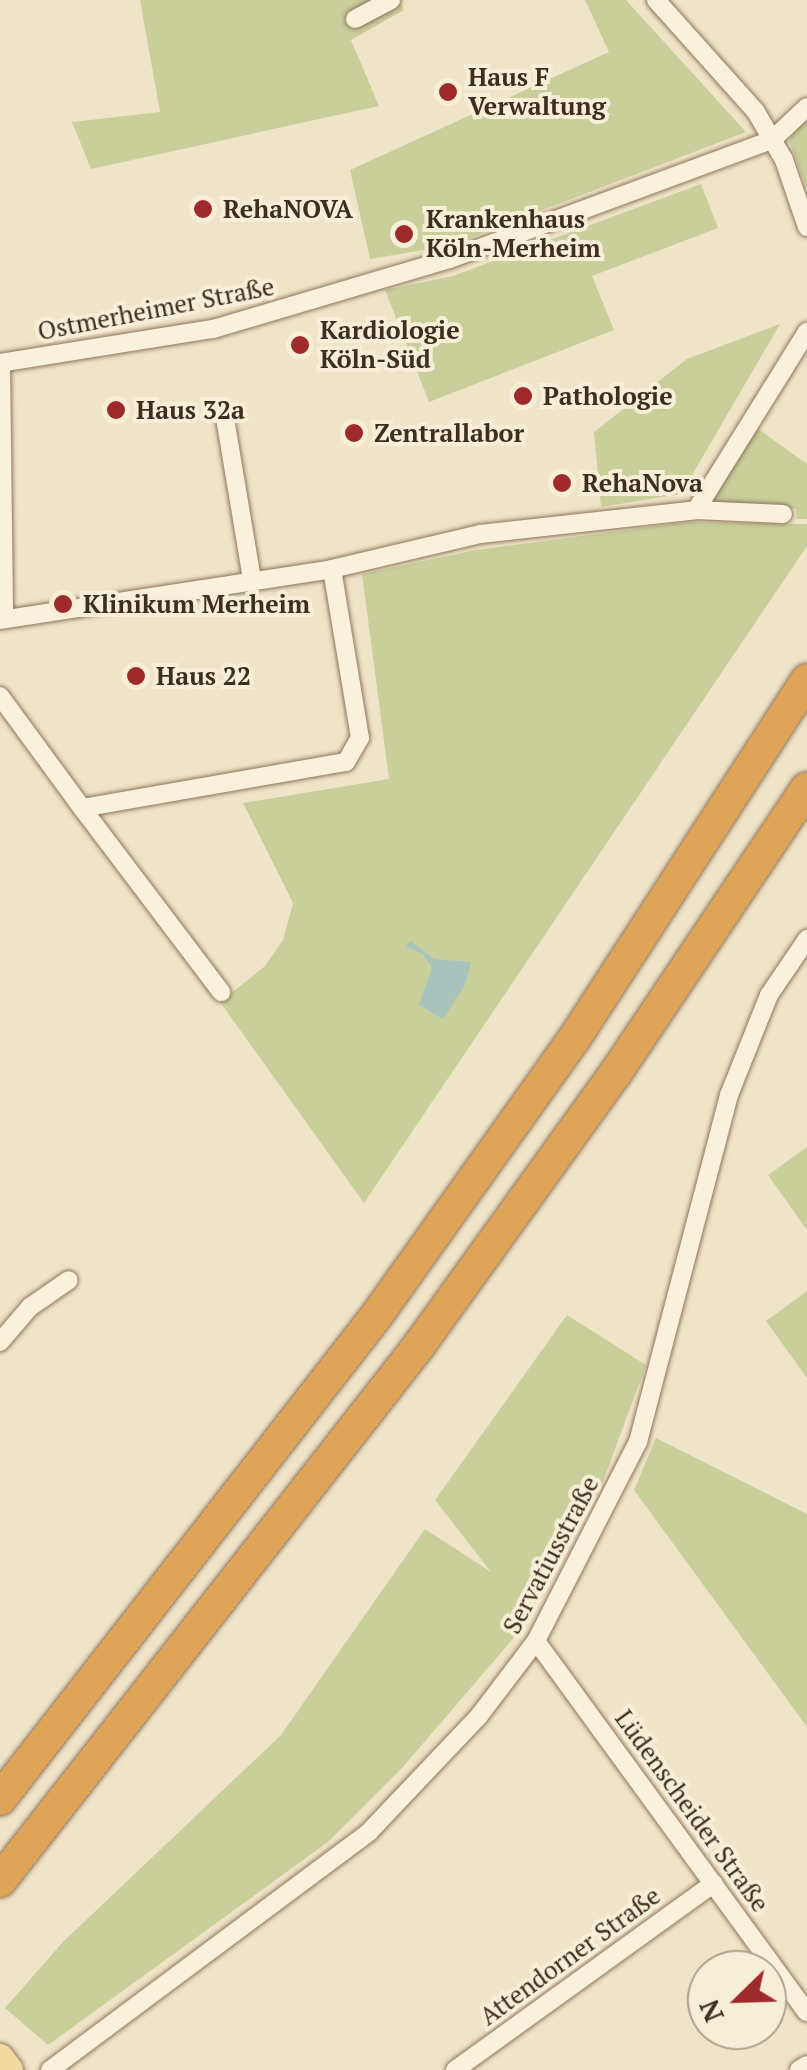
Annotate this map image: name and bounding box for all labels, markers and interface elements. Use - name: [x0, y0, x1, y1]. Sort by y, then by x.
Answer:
- place label: Haus F Verwaltung: [468, 63, 606, 122]
- marker: Haus F Verwaltung: [437, 81, 459, 103]
- place label: RehaNOVA: [223, 194, 353, 224]
- marker: RehaNOVA: [192, 198, 214, 220]
- place label: Krankenhaus Köln-Merheim: [426, 205, 601, 264]
- marker: Krankenhaus Köln-Merheim: [391, 221, 417, 247]
- street label: Ostmerheimer Straße: [35, 271, 277, 347]
- place label: Kardiologie Köln-Süd: [320, 316, 460, 375]
- marker: Kardiologie Köln-Süd: [289, 334, 311, 356]
- place label: Pathologie: [543, 381, 673, 411]
- marker: Pathologie: [512, 385, 534, 407]
- place label: Haus 32a: [136, 395, 245, 425]
- marker: Haus 32a: [105, 399, 127, 421]
- place label: Zentrallabor: [374, 418, 524, 448]
- marker: Zentrallabor: [343, 422, 365, 444]
- place label: RehaNova: [582, 468, 703, 498]
- marker: RehaNova: [551, 472, 573, 494]
- place label: Klinikum Merheim: [83, 589, 310, 619]
- marker: Klinikum Merheim: [52, 593, 74, 615]
- place label: Haus 22: [156, 661, 251, 691]
- marker: Haus 22: [125, 665, 147, 687]
- street label: Servatiusstraße: [497, 1471, 605, 1639]
- street label: Lüdenscheider Straße: [609, 1704, 775, 1918]
- street label: Attendorner Straße: [474, 1880, 666, 2032]
- north arrow: [687, 1950, 787, 2050]
- text: N: [690, 1994, 732, 2028]

